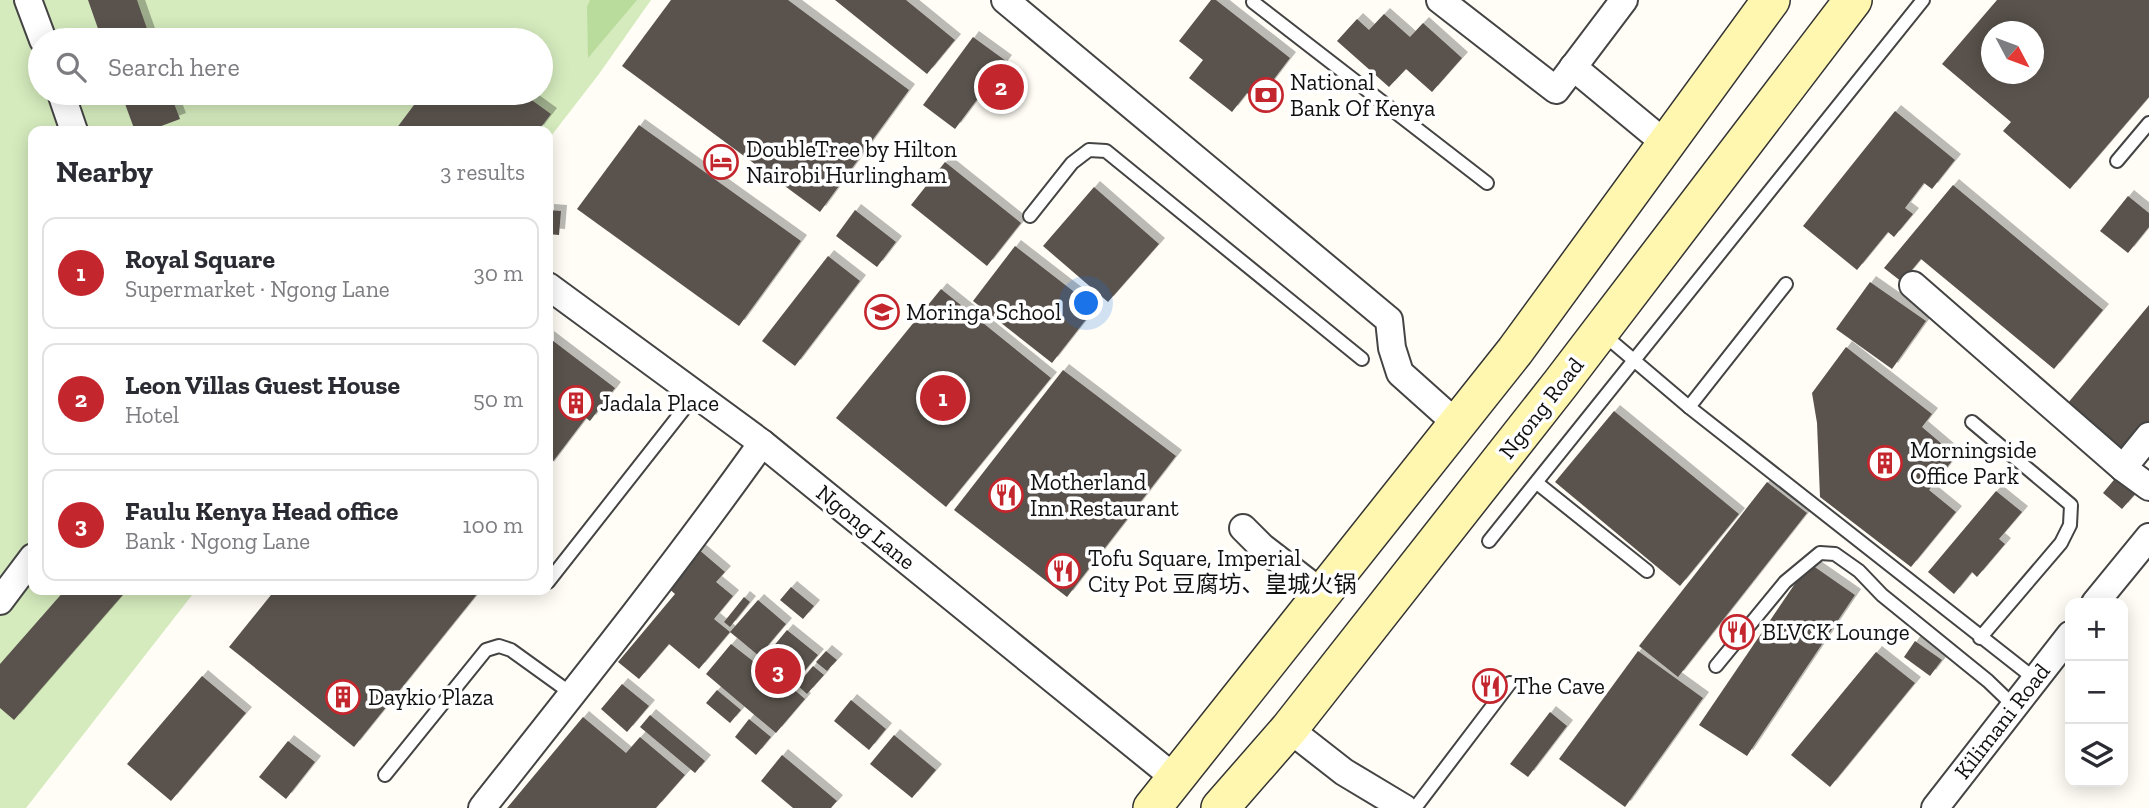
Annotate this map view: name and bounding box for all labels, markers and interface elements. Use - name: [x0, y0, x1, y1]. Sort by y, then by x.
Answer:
- north arrow: [1981, 21, 2044, 84]
- search box: [28, 28, 553, 105]
- icon: search: [52, 48, 90, 86]
- text: Search here: [108, 51, 240, 83]
- pin: 2: [978, 61, 1024, 113]
- place label: National Bank Of Kenya: [1290, 68, 1435, 122]
- bank icon: National Bank Of Kenya: [1247, 76, 1285, 114]
- place label: DoubleTree by Hilton Nairobi Hurlingham: [746, 135, 957, 189]
- hotel icon: DoubleTree by Hilton Nairobi Hurlingham: [702, 143, 740, 181]
- text: Nearby: [56, 154, 153, 190]
- text: 3 results: [440, 158, 525, 186]
- text: Royal Square: [125, 243, 275, 275]
- text: 1: [76, 259, 86, 287]
- text: 30 m: [473, 259, 523, 287]
- text: Supermarket · Ngong Lane: [125, 275, 390, 303]
- your location: [1069, 286, 1103, 320]
- school or university icon: Moringa School: [863, 293, 901, 331]
- place label: Moringa School: [906, 298, 1061, 326]
- street label: Ngong Road: [1493, 351, 1590, 464]
- text: Leon Villas Guest House: [125, 369, 400, 401]
- pin: 1: [920, 372, 966, 424]
- building icon: Jadala Place: [557, 384, 595, 422]
- text: 2: [75, 385, 87, 413]
- text: 50 m: [473, 385, 523, 413]
- place label: Jadala Place: [600, 389, 719, 417]
- text: Hotel: [125, 401, 179, 429]
- place label: Morningside Office Park: [1910, 436, 2037, 490]
- building icon: Morningside Office Park: [1866, 444, 1904, 482]
- place label: Motherland Inn Restaurant: [1030, 468, 1179, 522]
- restaurant icon: Motherland Inn Restaurant: [987, 476, 1025, 514]
- street label: Ngong Lane: [811, 479, 921, 575]
- text: Faulu Kenya Head office: [125, 495, 398, 527]
- text: 3: [75, 511, 87, 539]
- text: 100 m: [463, 511, 523, 539]
- text: Bank · Ngong Lane: [125, 527, 310, 555]
- place label: Tofu Square, Imperial City Pot 豆腐坊、皇城火锅: [1088, 544, 1357, 598]
- restaurant icon: Tofu Square, Imperial City Pot 豆腐坊、皇城火锅: [1044, 552, 1082, 590]
- map controls: [2065, 598, 2128, 787]
- button: +: [2065, 598, 2128, 661]
- restaurant icon: BLVCK Lounge: [1718, 613, 1756, 651]
- place label: BLVCK Lounge: [1762, 618, 1910, 646]
- pin: 3: [755, 645, 801, 697]
- street label: Kilimani Road: [1948, 657, 2056, 784]
- button: −: [2065, 661, 2128, 724]
- restaurant icon: The Cave: [1471, 667, 1509, 705]
- place label: The Cave: [1514, 672, 1605, 700]
- building icon: Daykio Plaza: [324, 678, 362, 716]
- place label: Daykio Plaza: [368, 683, 494, 711]
- button: layers: [2065, 724, 2128, 787]

